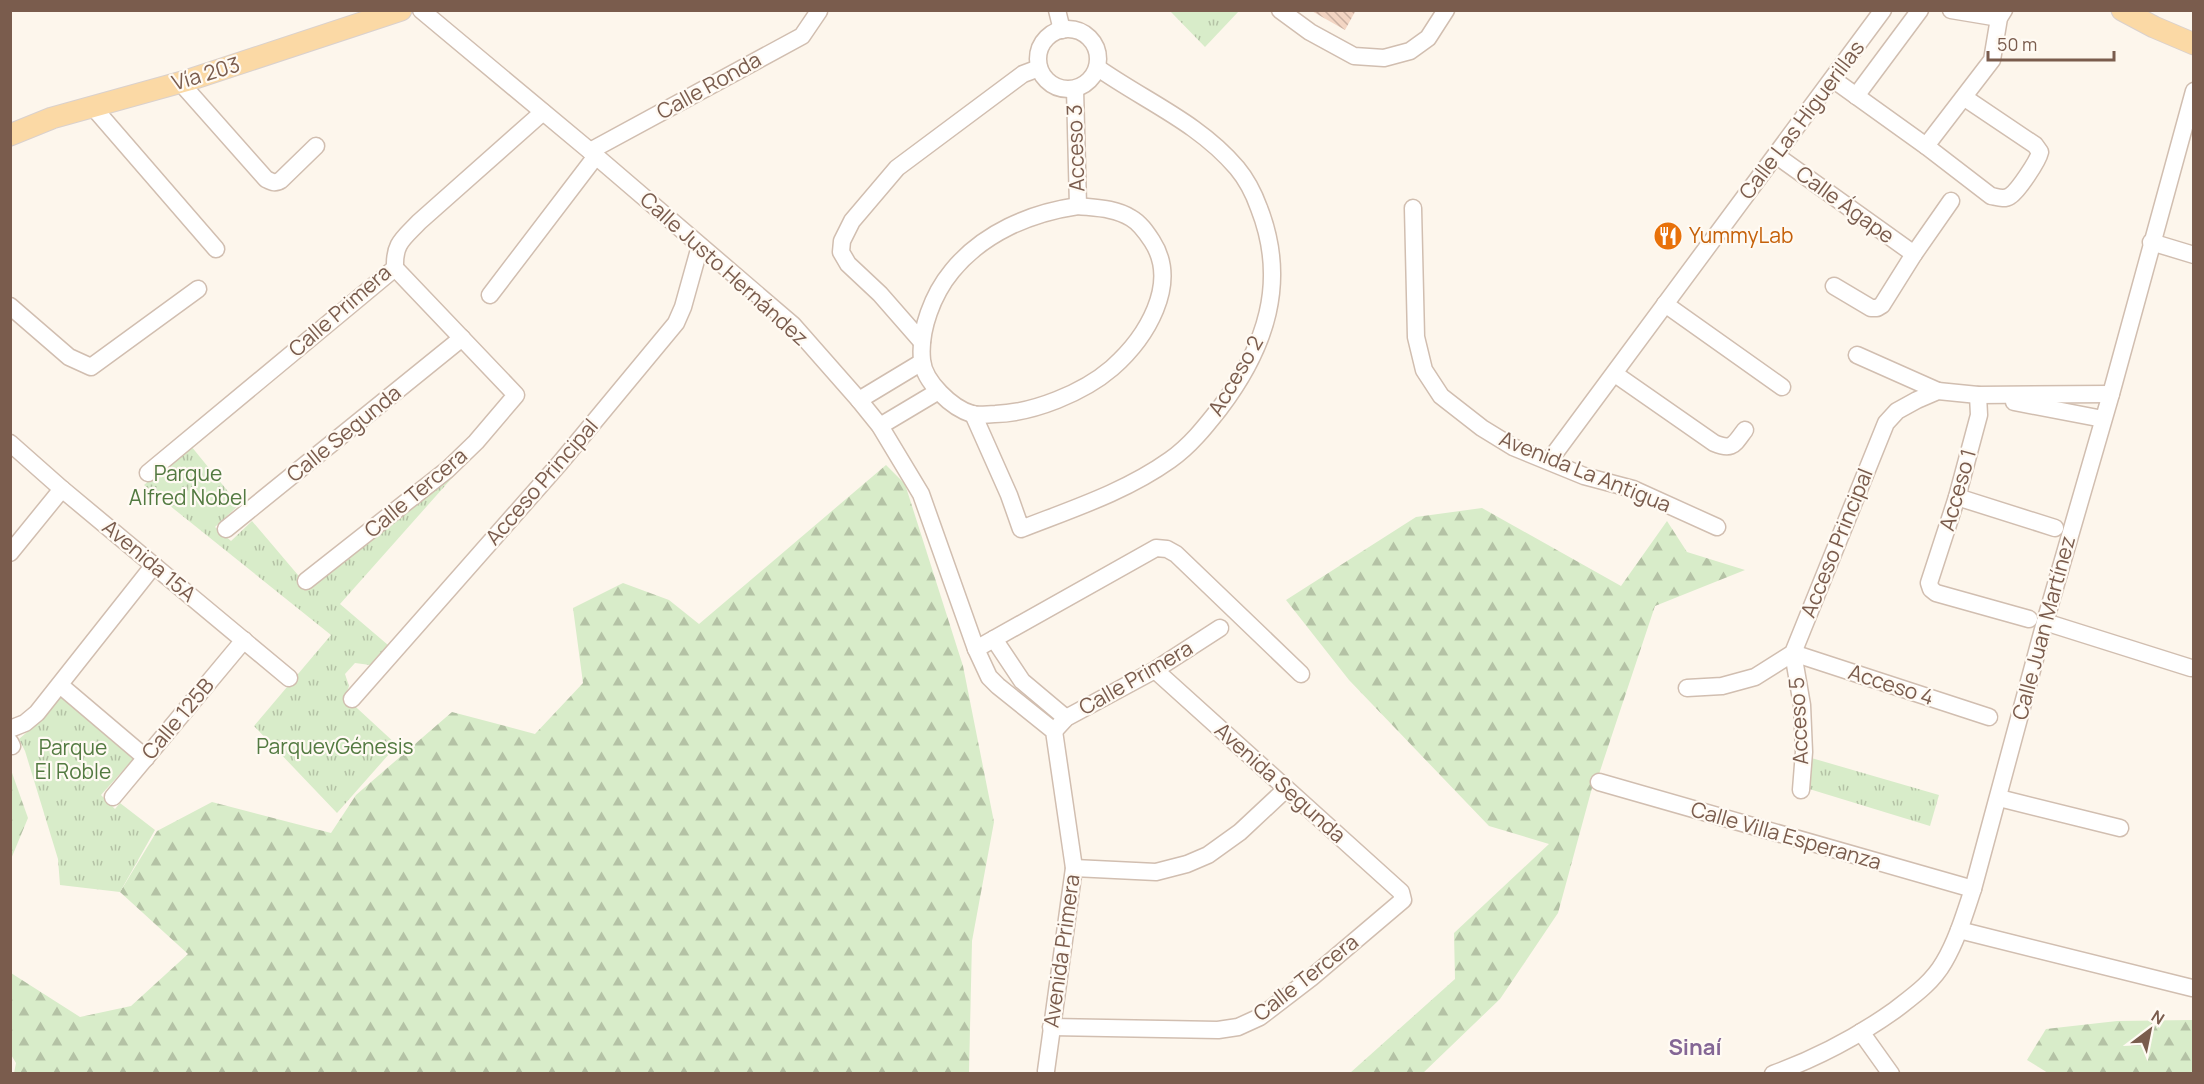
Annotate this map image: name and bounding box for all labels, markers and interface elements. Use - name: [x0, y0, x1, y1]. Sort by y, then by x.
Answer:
- scale bar: [1988, 24, 2114, 62]
- text: 50 m: [1997, 32, 2037, 56]
- street label: Calle Las Higuerillas: [1732, 34, 1870, 204]
- street label: Calle Ronda: [651, 45, 766, 125]
- street label: Vía 203: [168, 50, 243, 97]
- street label: Acceso 3: [1059, 104, 1091, 192]
- street label: Calle Ágape: [1791, 159, 1900, 249]
- street label: Calle Justo Hernández: [635, 185, 815, 351]
- restaurant icon: YummyLab: [1652, 220, 1684, 252]
- place label: YummyLab: [1689, 221, 1793, 249]
- street label: Calle Primera: [282, 258, 396, 362]
- street label: Acceso 2: [1201, 330, 1269, 421]
- street label: Calle Segunda: [280, 378, 406, 488]
- street label: Acceso Principal: [479, 412, 604, 550]
- street label: Avenida La Antigua: [1495, 424, 1675, 518]
- street label: Calle Tercera: [358, 441, 473, 543]
- street label: Acceso 1: [1932, 445, 1982, 534]
- park label: Parque Alfred Nobel: [129, 459, 247, 511]
- street label: Acceso Principal: [1793, 464, 1879, 621]
- street label: Avenida 15A: [97, 513, 202, 608]
- street label: Calle Juan Martínez: [2005, 533, 2081, 723]
- street label: Calle Primera: [1074, 633, 1197, 721]
- street label: Acceso 4: [1845, 657, 1938, 711]
- street label: Calle 125B: [135, 672, 220, 765]
- street label: Acceso 5: [1782, 676, 1814, 766]
- street label: Avenida Segunda: [1209, 716, 1352, 849]
- park label: ParquevGénesis: [256, 732, 414, 760]
- park label: Parque El Roble: [35, 733, 111, 785]
- street label: Calle Villa Esperanza: [1688, 794, 1885, 876]
- street label: Avenida Primera: [1036, 872, 1086, 1029]
- street label: Calle Tercera: [1247, 927, 1364, 1027]
- north arrow: [2120, 1000, 2180, 1060]
- text: N: [2147, 1005, 2169, 1030]
- district label: Sinaí: [1668, 1032, 1722, 1062]

